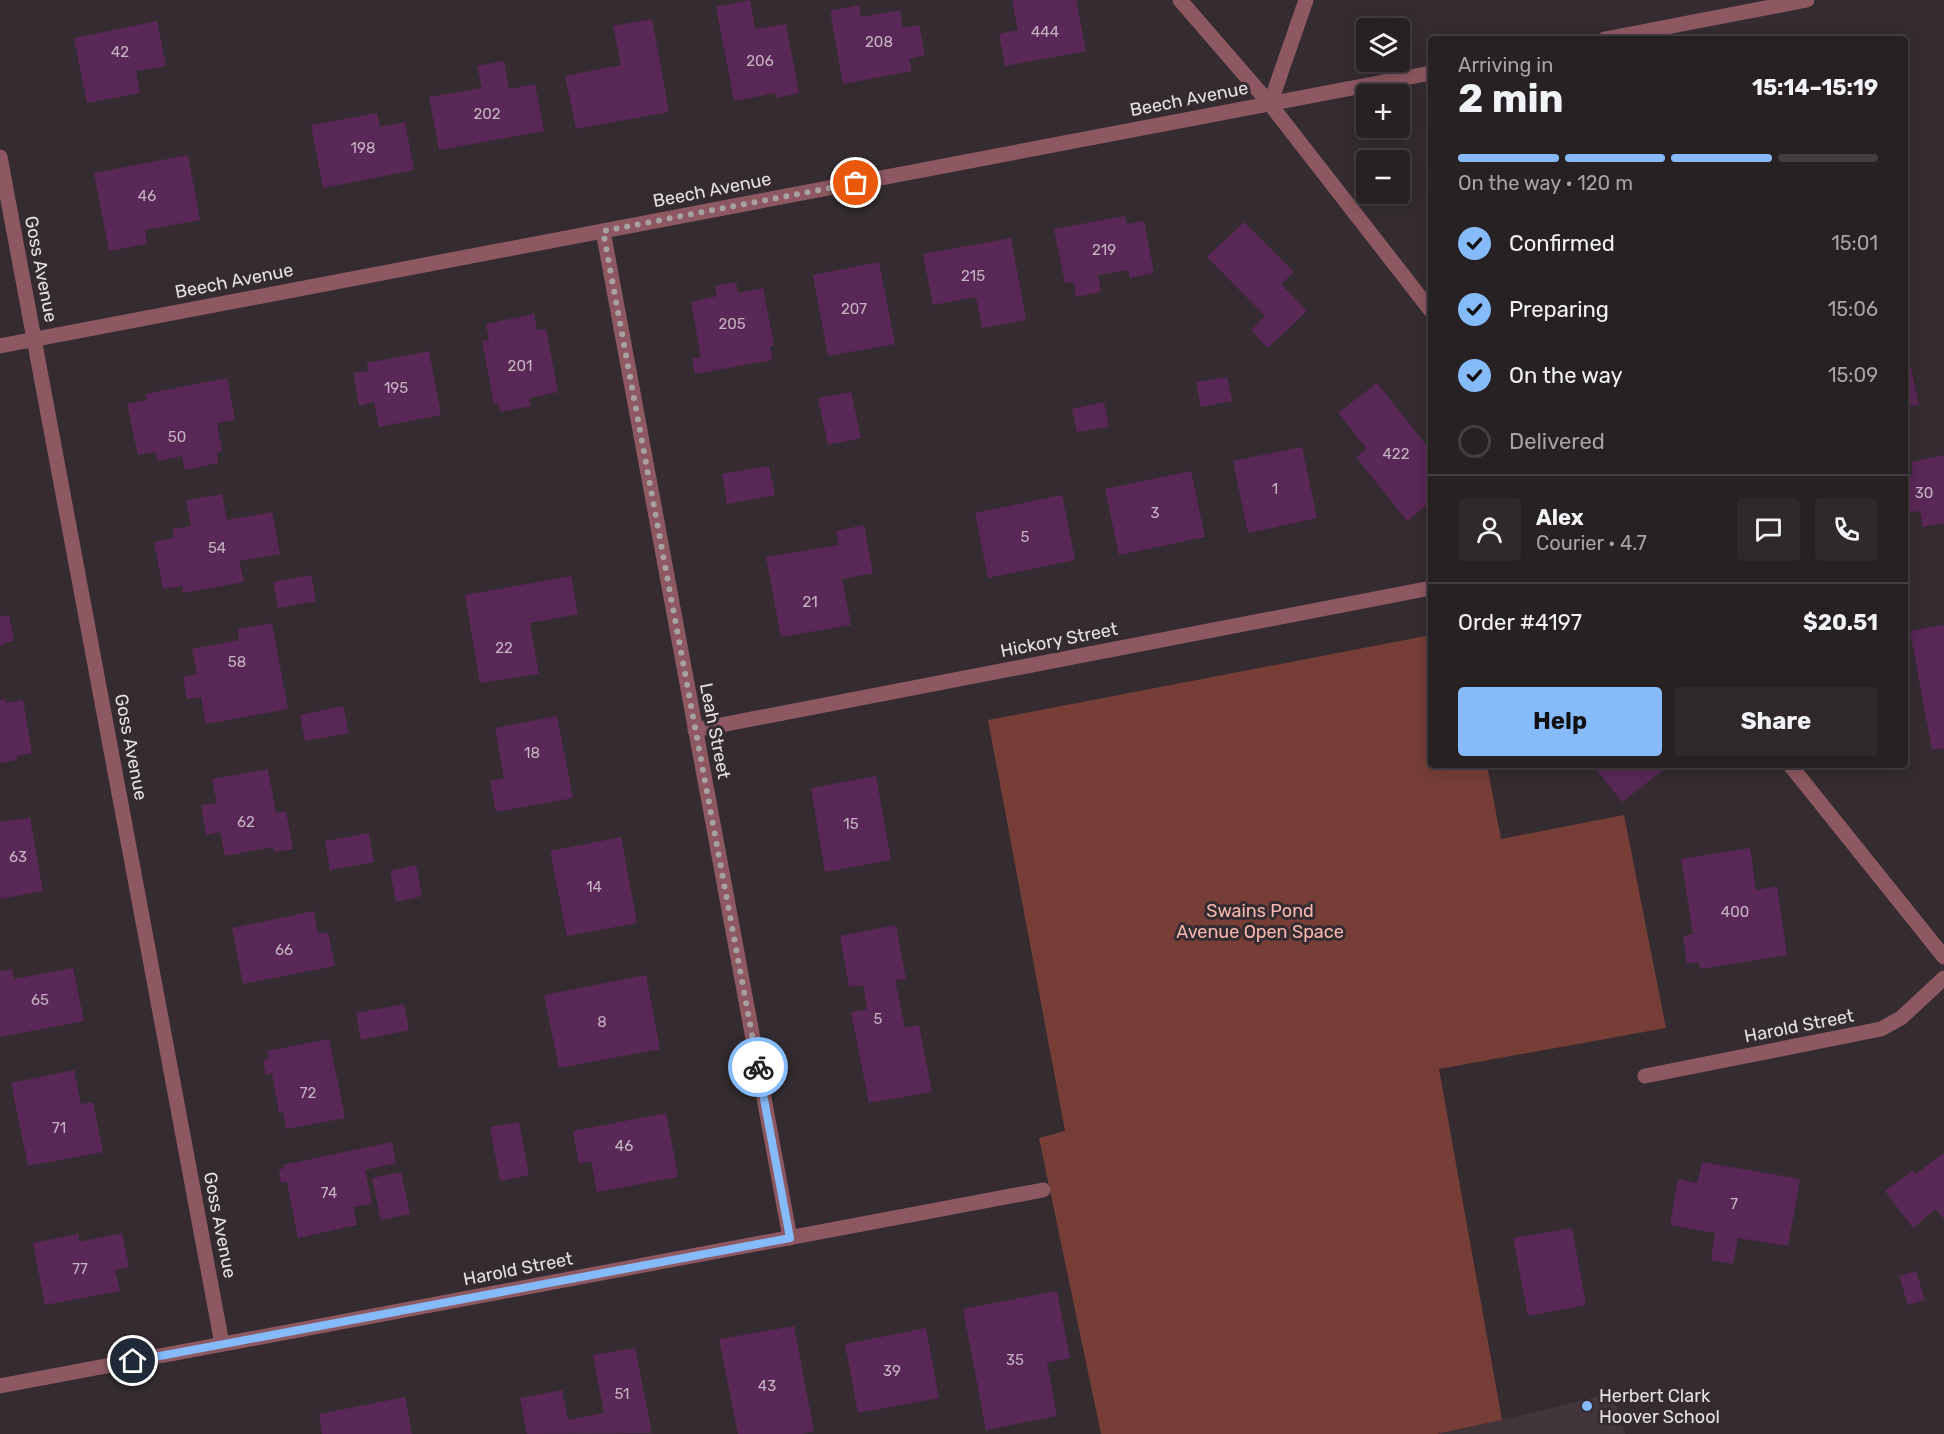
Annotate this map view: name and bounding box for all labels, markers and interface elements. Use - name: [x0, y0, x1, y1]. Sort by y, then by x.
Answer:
- map controls: [1356, 18, 1410, 204]
- button: layers: [1356, 18, 1410, 72]
- house number: 444: [1031, 23, 1059, 41]
- house number: 208: [865, 33, 893, 51]
- house number: 42: [111, 43, 129, 61]
- house number: 206: [746, 52, 774, 70]
- text: Arriving in: [1458, 53, 1553, 77]
- text: 15:14–15:19: [1752, 74, 1878, 101]
- text: 2 min: [1458, 76, 1564, 122]
- street label: Beech Avenue: [1128, 77, 1250, 121]
- button: +: [1356, 84, 1410, 138]
- house number: 202: [473, 105, 501, 123]
- house number: 198: [351, 139, 375, 157]
- button: −: [1356, 150, 1410, 204]
- pin: [830, 157, 881, 208]
- icon: bag: [839, 166, 872, 199]
- street label: Beech Avenue: [651, 168, 773, 212]
- text: On the way · 120 m: [1458, 171, 1633, 195]
- house number: 46: [138, 187, 156, 205]
- street label: Goss Avenue: [20, 214, 62, 324]
- icon: check: [1458, 227, 1491, 260]
- text: Confirmed: [1509, 230, 1615, 257]
- text: 15:01: [1831, 231, 1878, 255]
- house number: 219: [1092, 241, 1116, 259]
- street label: Beech Avenue: [173, 259, 295, 303]
- house number: 215: [961, 267, 985, 285]
- icon: check: [1458, 293, 1491, 326]
- text: Preparing: [1509, 296, 1609, 323]
- text: 15:06: [1828, 297, 1878, 321]
- house number: 207: [841, 300, 867, 318]
- house number: 205: [718, 315, 746, 333]
- house number: 201: [508, 357, 532, 375]
- icon: check: [1458, 359, 1491, 392]
- text: On the way: [1509, 362, 1623, 389]
- text: 15:09: [1828, 363, 1878, 387]
- house number: 195: [384, 379, 408, 397]
- house number: 50: [168, 428, 186, 446]
- text: Delivered: [1509, 428, 1605, 455]
- house number: 422: [1383, 445, 1410, 463]
- house number: 1: [1272, 480, 1278, 498]
- house number: 30: [1915, 484, 1933, 502]
- button: person: [1458, 498, 1521, 561]
- button: chat: [1737, 498, 1800, 561]
- button: phone: [1815, 498, 1878, 561]
- house number: 3: [1150, 504, 1160, 522]
- text: Alex: [1536, 504, 1584, 531]
- house number: 5: [1021, 528, 1030, 546]
- text: Courier · 4.7: [1536, 531, 1647, 555]
- house number: 54: [208, 539, 226, 557]
- house number: 21: [802, 593, 818, 611]
- text: Order #4197: [1458, 609, 1582, 636]
- text: $20.51: [1803, 609, 1878, 636]
- street label: Hickory Street: [998, 618, 1120, 662]
- house number: 22: [495, 639, 513, 657]
- house number: 58: [228, 653, 246, 671]
- street label: Leah Street: [695, 681, 735, 781]
- button: Help: [1458, 687, 1662, 756]
- button: Share: [1674, 687, 1878, 756]
- street label: Goss Avenue: [110, 692, 152, 802]
- house number: 18: [524, 744, 540, 762]
- house number: 62: [237, 813, 255, 831]
- house number: 15: [843, 815, 859, 833]
- house number: 63: [9, 848, 27, 866]
- house number: 14: [586, 878, 602, 896]
- park label: Swains Pond Avenue Open Space: [1176, 900, 1344, 943]
- house number: 400: [1721, 903, 1749, 921]
- house number: 66: [275, 941, 293, 959]
- house number: 65: [31, 991, 49, 1009]
- street label: Harold Street: [1742, 1005, 1856, 1047]
- house number: 5: [874, 1010, 883, 1028]
- house number: 8: [597, 1013, 607, 1031]
- courier: [728, 1037, 788, 1097]
- icon: bike: [742, 1051, 775, 1084]
- house number: 72: [300, 1084, 316, 1102]
- house number: 71: [52, 1119, 66, 1137]
- house number: 46: [615, 1137, 633, 1155]
- street label: Goss Avenue: [199, 1170, 241, 1280]
- house number: 74: [321, 1184, 337, 1202]
- house number: 7: [1730, 1195, 1738, 1213]
- street label: Harold Street: [461, 1248, 575, 1290]
- house number: 77: [72, 1260, 88, 1278]
- pin: [107, 1335, 158, 1386]
- icon: home: [116, 1344, 149, 1377]
- house number: 35: [1006, 1351, 1024, 1369]
- house number: 39: [883, 1362, 901, 1380]
- house number: 43: [758, 1377, 776, 1395]
- house number: 51: [614, 1385, 630, 1403]
- place label: Herbert Clark Hoover School: [1599, 1385, 1720, 1428]
- marker: Herbert Clark Hoover School: [1580, 1399, 1594, 1413]

